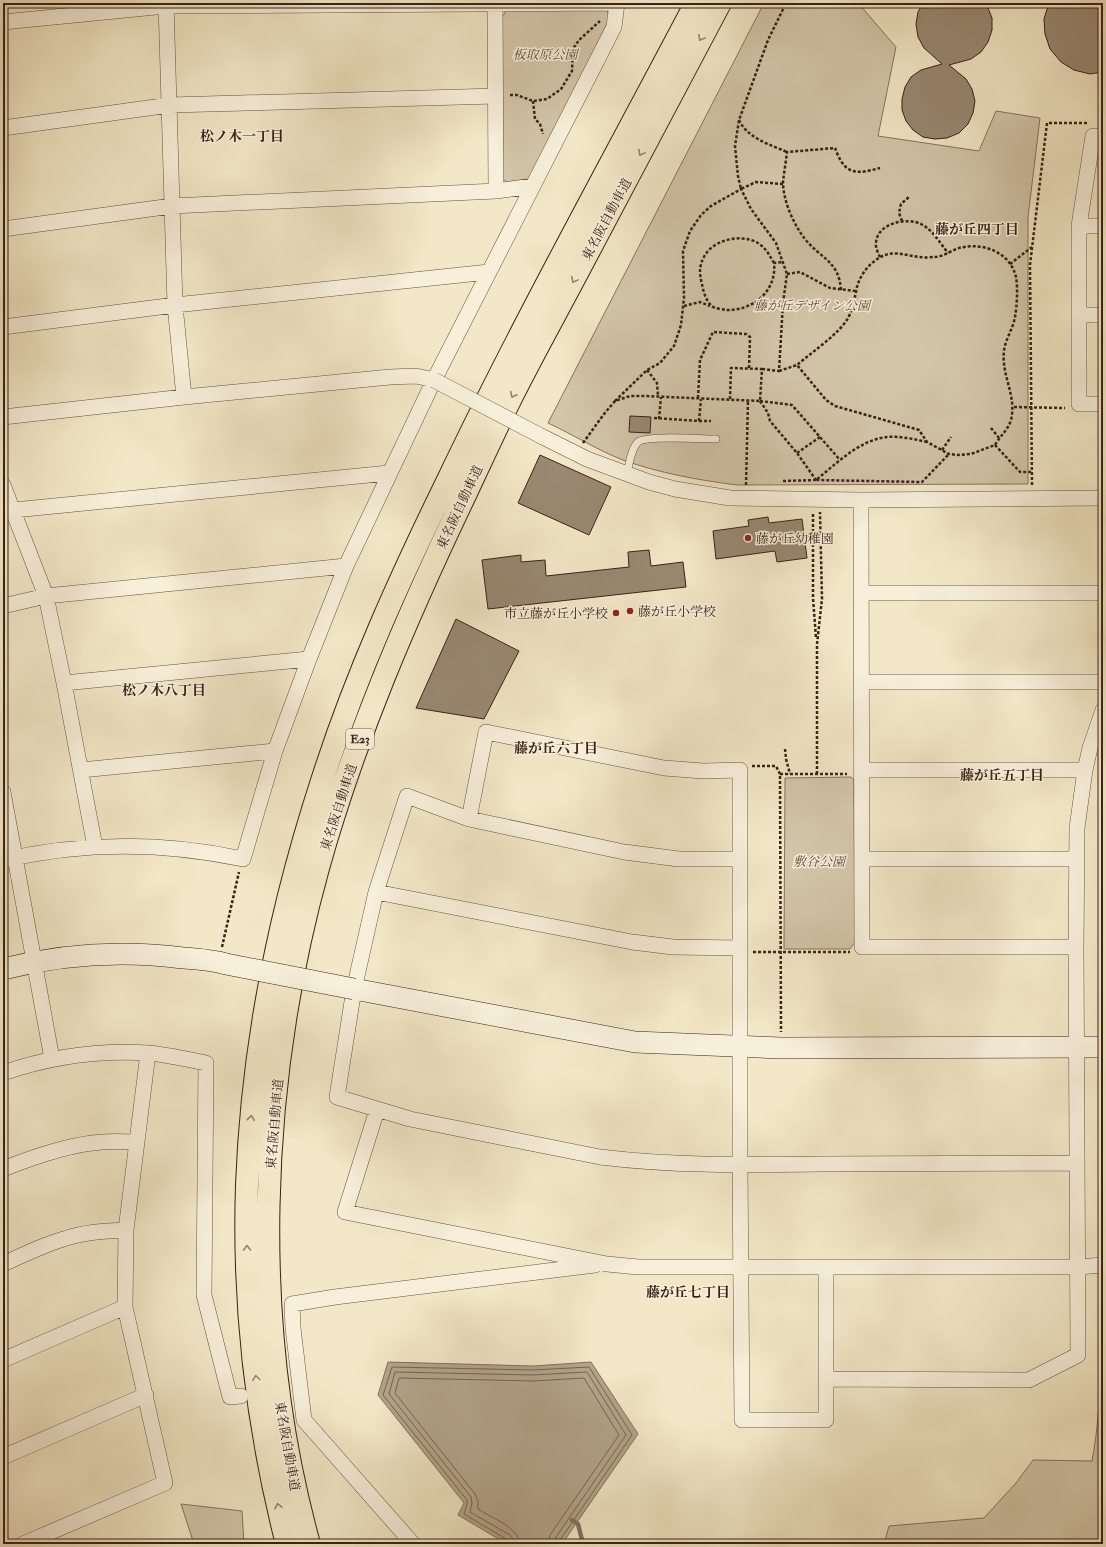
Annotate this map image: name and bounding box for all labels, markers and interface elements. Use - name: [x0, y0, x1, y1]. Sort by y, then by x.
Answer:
- one-way arrow: [699, 33, 706, 41]
- park label: 板取原公園: [512, 47, 579, 63]
- district label: 松ノ木一丁目: [200, 128, 284, 145]
- one-way arrow: [638, 149, 646, 156]
- street label: 東名阪自動車道: [578, 176, 635, 263]
- district label: 藤が丘四丁目: [935, 221, 1019, 238]
- one-way arrow: [571, 276, 578, 283]
- park label: 藤が丘デザイン公園: [754, 298, 872, 314]
- one-way arrow: [510, 391, 518, 398]
- street label: 東名阪自動車道: [433, 463, 486, 552]
- place label: 藤が丘幼稚園: [756, 531, 834, 547]
- marker: 藤が丘幼稚園: [743, 533, 753, 543]
- place label: 藤が丘小学校: [638, 604, 716, 620]
- place label: 市立藤が丘小学校: [504, 606, 608, 622]
- marker: 藤が丘小学校: [625, 606, 635, 616]
- marker: 市立藤が丘小学校: [611, 608, 621, 618]
- district label: 松ノ木八丁目: [122, 682, 206, 699]
- road number: E23: [346, 729, 374, 749]
- district label: 藤が丘六丁目: [514, 740, 598, 757]
- street label: 東名阪自動車道: [317, 762, 361, 853]
- district label: 藤が丘五丁目: [960, 767, 1044, 784]
- park label: 敷谷公園: [793, 854, 847, 870]
- street label: 東名阪自動車道: [263, 1078, 287, 1170]
- one-way arrow: [247, 1115, 256, 1122]
- one-way arrow: [243, 1245, 251, 1251]
- district label: 藤が丘七丁目: [646, 1284, 730, 1301]
- one-way arrow: [252, 1375, 261, 1381]
- street label: 東名阪自動車道: [271, 1400, 303, 1492]
- one-way arrow: [274, 1503, 282, 1509]

